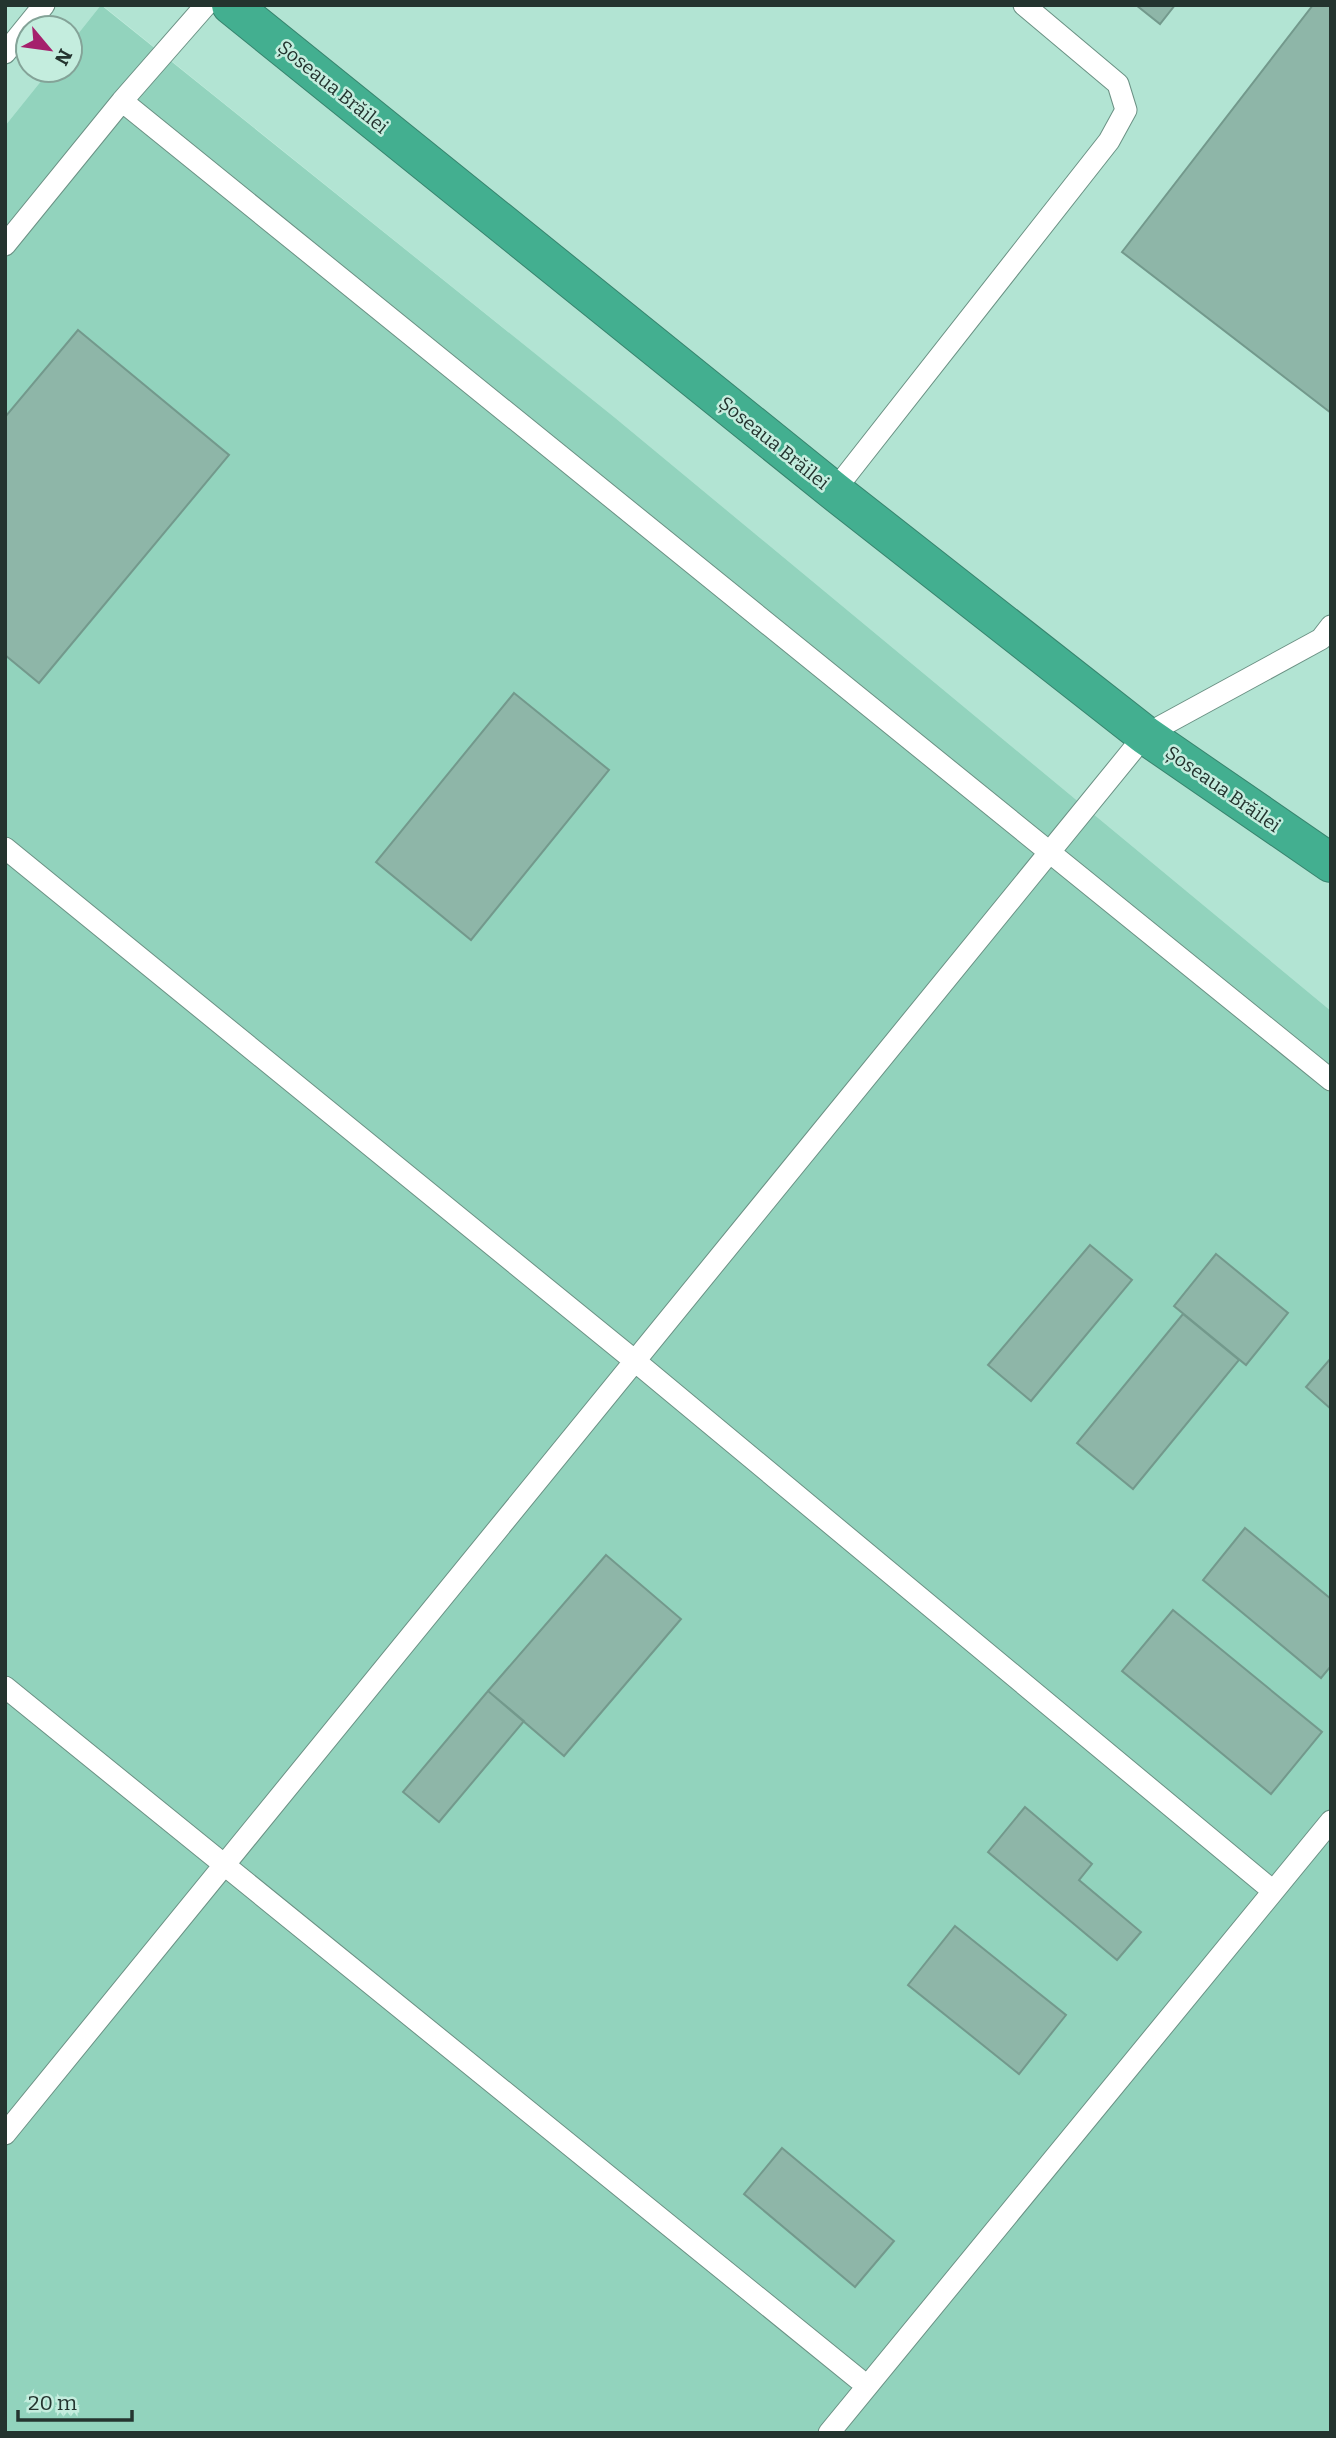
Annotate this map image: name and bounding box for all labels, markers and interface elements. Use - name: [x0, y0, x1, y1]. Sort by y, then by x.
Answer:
- north arrow: [14, 14, 84, 84]
- street label: Șoseaua Brăilei: [273, 36, 393, 139]
- text: N: [50, 45, 77, 69]
- street label: Șoseaua Brăilei: [714, 392, 834, 495]
- street label: Șoseaua Brăilei: [1161, 741, 1285, 837]
- scale bar: [18, 2378, 131, 2422]
- text: 20 m: [28, 2390, 77, 2416]

